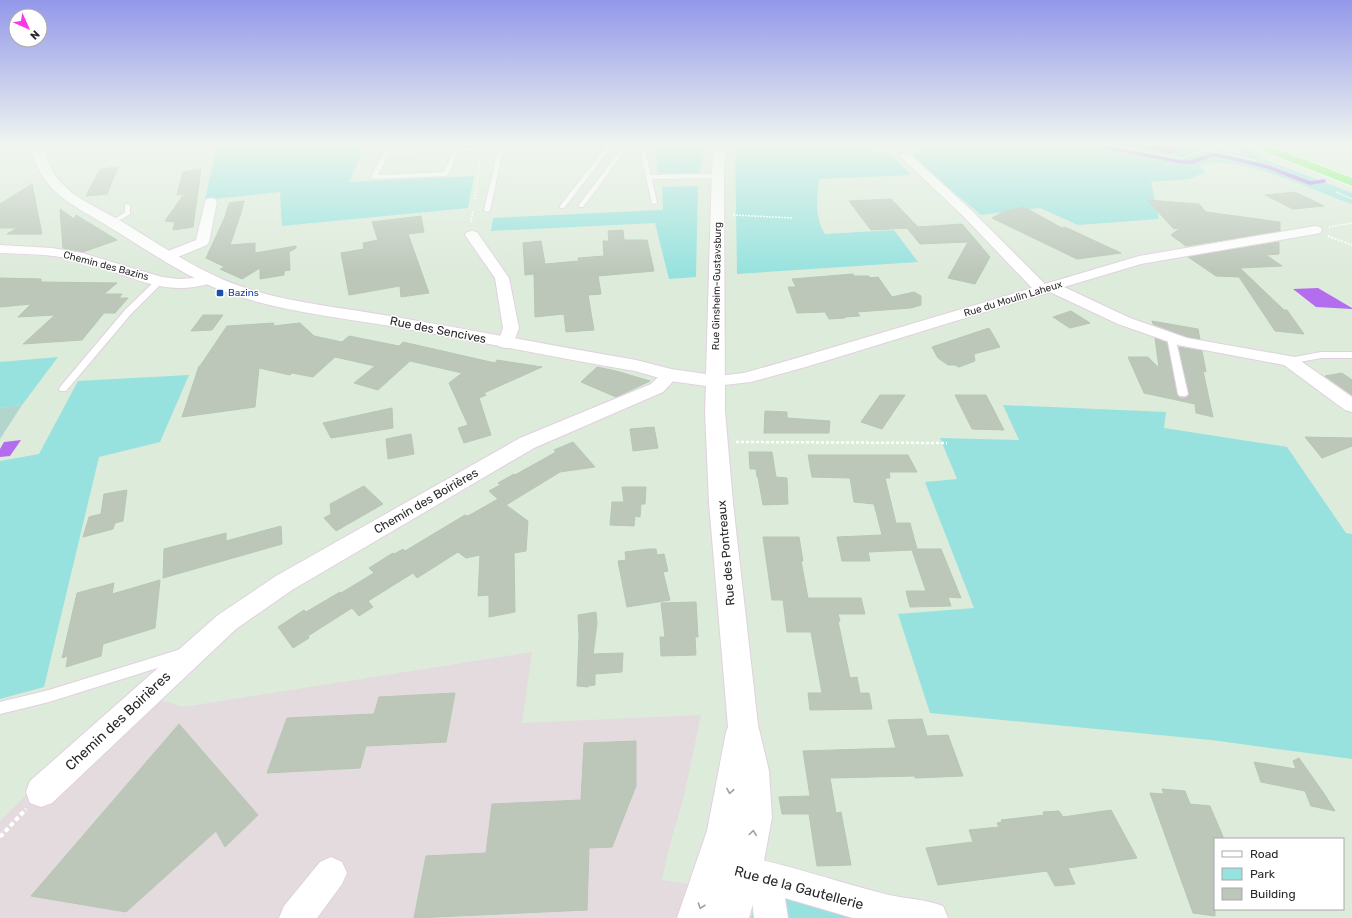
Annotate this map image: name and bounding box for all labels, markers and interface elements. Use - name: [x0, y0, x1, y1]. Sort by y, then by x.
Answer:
- north arrow: [8, 8, 48, 48]
- text: N: [27, 27, 42, 42]
- street label: Rue Ginsheim-Gustavsburg: [710, 222, 724, 350]
- street label: Chemin des Bazins: [62, 249, 150, 283]
- street label: Rue du Moulin Laheux: [962, 278, 1064, 320]
- place label: Bazins: [228, 287, 259, 299]
- marker: Bazins: [215, 288, 225, 298]
- street label: Rue des Sencives: [389, 314, 487, 346]
- street label: Chemin des Boirières: [371, 465, 481, 537]
- street label: Rue des Pontreaux: [714, 499, 738, 606]
- street label: Chemin des Boirières: [62, 668, 174, 774]
- one-way arrow: [726, 788, 735, 794]
- one-way arrow: [748, 830, 757, 837]
- legend: [1214, 838, 1344, 910]
- text: Road: [1250, 847, 1278, 861]
- street label: Rue de la Gautellerie: [732, 863, 866, 913]
- text: Park: [1250, 867, 1276, 881]
- text: Building: [1250, 887, 1296, 901]
- one-way arrow: [697, 902, 706, 909]

